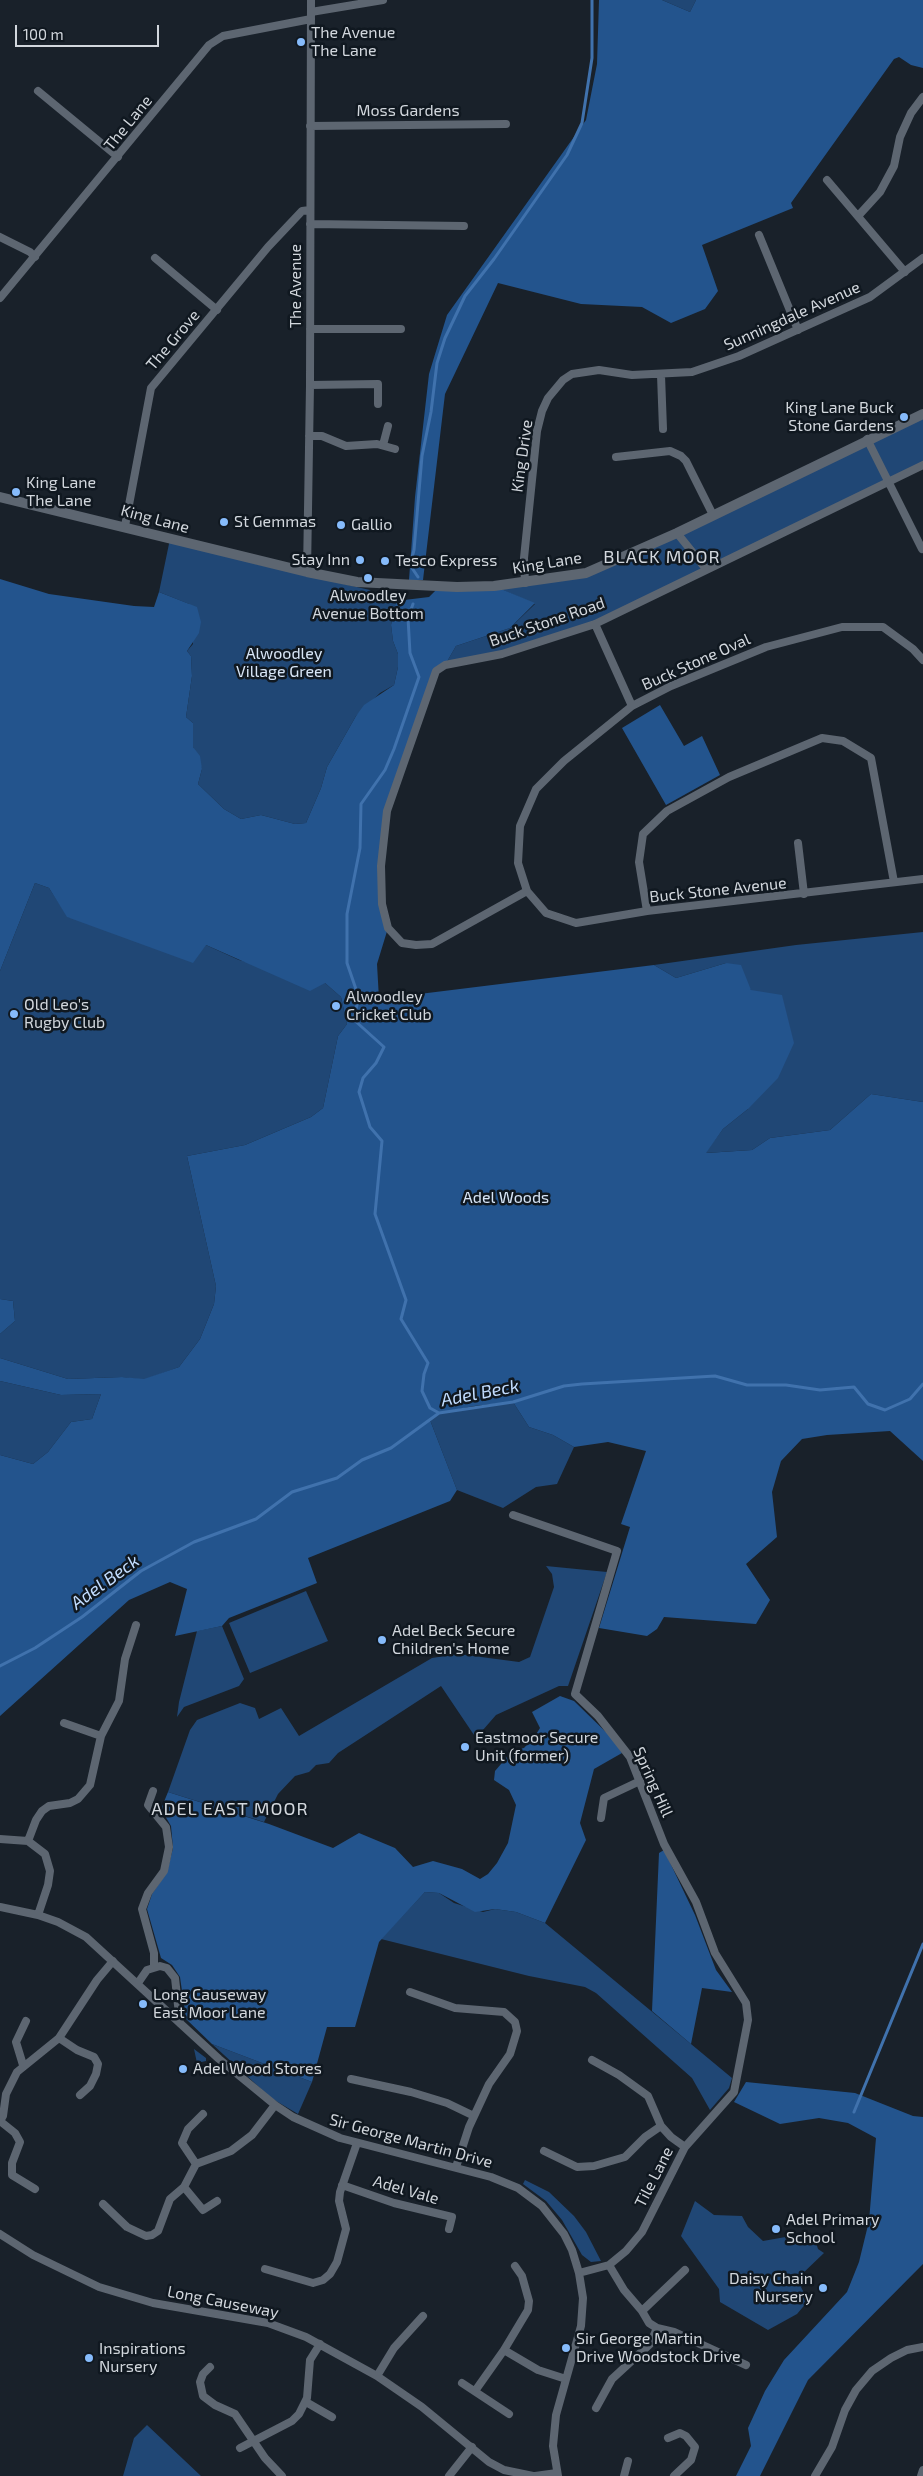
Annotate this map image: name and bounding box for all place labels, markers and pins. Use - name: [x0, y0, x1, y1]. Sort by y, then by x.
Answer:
- place label: The Avenue The Lane: [311, 23, 395, 61]
- marker: The Avenue The Lane: [295, 36, 307, 48]
- place label: King Lane Buck Stone Gardens: [785, 398, 894, 436]
- marker: King Lane Buck Stone Gardens: [898, 411, 910, 423]
- place label: King Lane The Lane: [26, 473, 96, 511]
- marker: King Lane The Lane: [10, 486, 22, 498]
- place label: St Gemmas: [234, 512, 316, 532]
- place label: Gallio: [351, 515, 392, 535]
- marker: St Gemmas: [218, 516, 230, 528]
- marker: Gallio: [335, 519, 347, 531]
- place label: Stay Inn: [291, 550, 350, 570]
- place label: Tesco Express: [395, 551, 497, 571]
- marker: Stay Inn: [354, 554, 366, 566]
- marker: Tesco Express: [379, 555, 391, 567]
- marker: Alwoodley Avenue Bottom: [362, 572, 374, 584]
- place label: Alwoodley Avenue Bottom: [312, 586, 424, 624]
- place label: Alwoodley Cricket Club: [346, 987, 432, 1025]
- place label: Old Leo's Rugby Club: [24, 995, 105, 1033]
- marker: Alwoodley Cricket Club: [330, 1000, 342, 1012]
- marker: Old Leo's Rugby Club: [8, 1008, 20, 1020]
- place label: Adel Beck Secure Children's Home: [392, 1621, 515, 1659]
- marker: Adel Beck Secure Children's Home: [376, 1634, 388, 1646]
- place label: Eastmoor Secure Unit (former): [475, 1728, 598, 1766]
- marker: Eastmoor Secure Unit (former): [459, 1741, 471, 1753]
- place label: Long Causeway East Moor Lane: [153, 1985, 266, 2023]
- marker: Long Causeway East Moor Lane: [137, 1998, 149, 2010]
- place label: Adel Wood Stores: [193, 2059, 322, 2079]
- marker: Adel Wood Stores: [177, 2063, 189, 2075]
- place label: Adel Primary School: [786, 2210, 880, 2248]
- marker: Adel Primary School: [770, 2223, 782, 2235]
- place label: Daisy Chain Nursery: [729, 2269, 813, 2307]
- marker: Daisy Chain Nursery: [817, 2282, 829, 2294]
- place label: Sir George Martin Drive Woodstock Drive: [576, 2329, 741, 2367]
- place label: Inspirations Nursery: [99, 2339, 186, 2377]
- marker: Sir George Martin Drive Woodstock Drive: [560, 2342, 572, 2354]
- marker: Inspirations Nursery: [83, 2352, 95, 2364]

